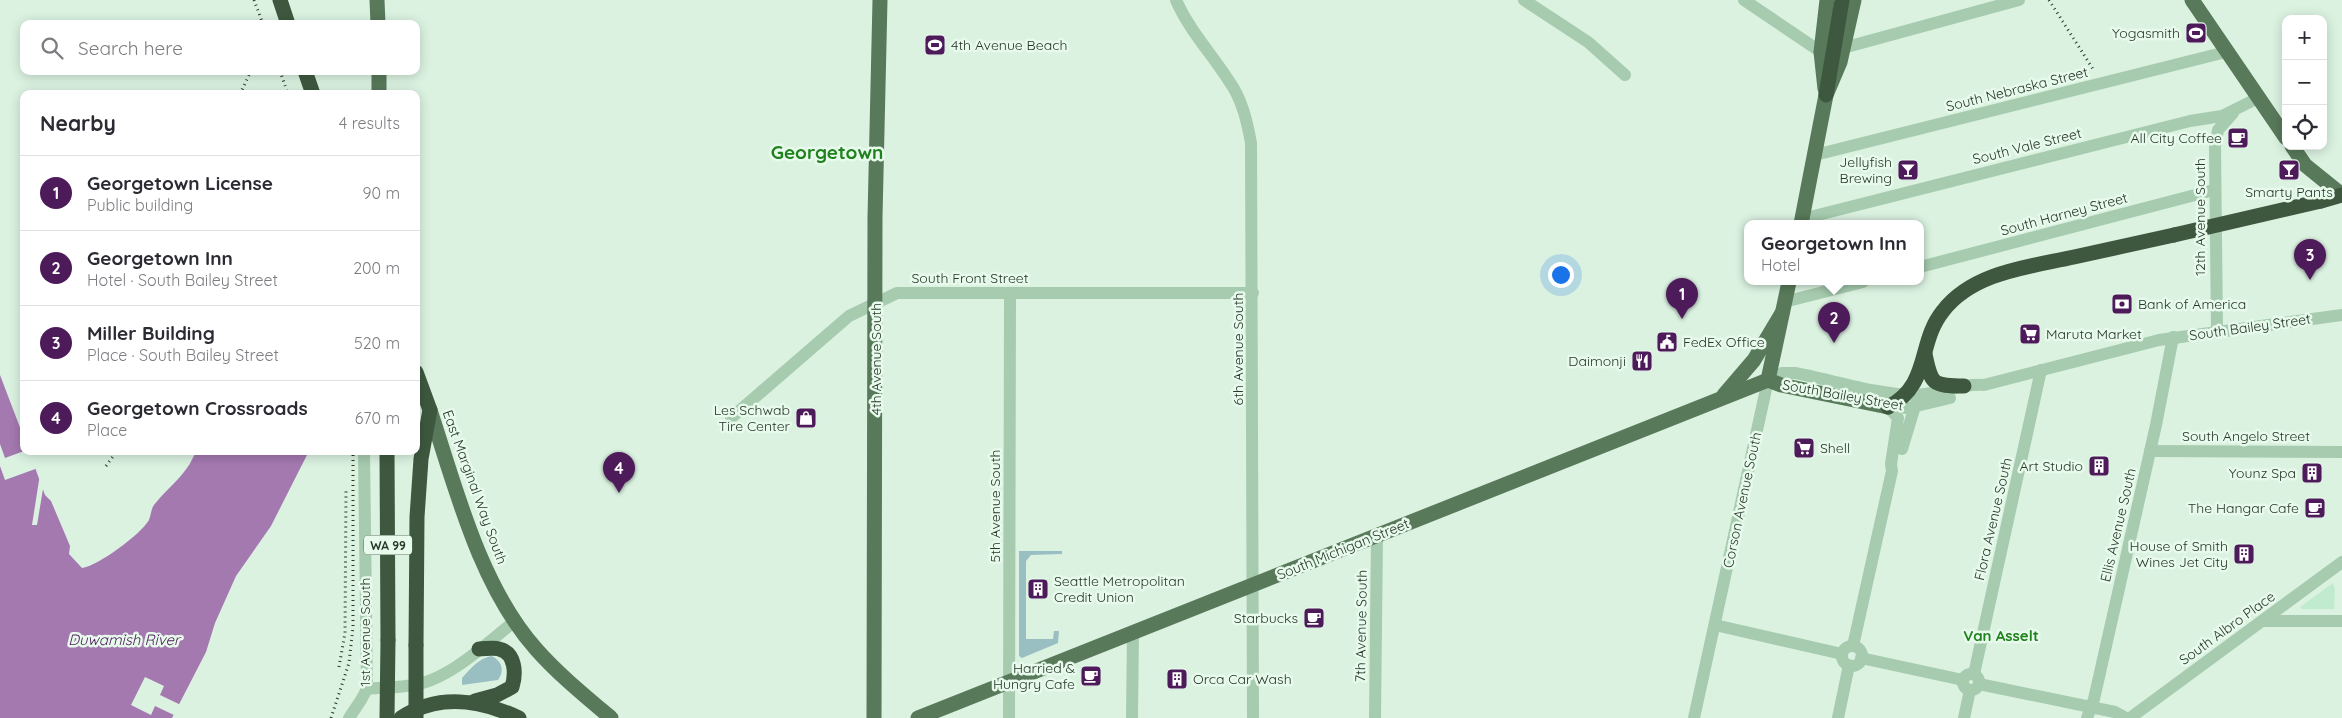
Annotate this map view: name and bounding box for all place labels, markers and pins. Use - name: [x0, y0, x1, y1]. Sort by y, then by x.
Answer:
- sports icon: Yogasmith: [2184, 21, 2208, 45]
- place label: Yogasmith: [2112, 24, 2180, 42]
- sports icon: 4th Avenue Beach: [923, 33, 947, 57]
- place label: 4th Avenue Beach: [951, 36, 1067, 54]
- cafe icon: All City Coffee: [2226, 126, 2250, 150]
- place label: All City Coffee: [2131, 129, 2222, 147]
- place label: Jellyfish Brewing: [1839, 153, 1892, 187]
- bar icon: Jellyfish Brewing: [1896, 158, 1920, 182]
- bar icon: Smarty Pants: [2277, 158, 2301, 182]
- place label: Smarty Pants: [2245, 183, 2333, 201]
- pin: 3: [2294, 239, 2326, 280]
- pin: 1: [1666, 278, 1698, 319]
- bank icon: Bank of America: [2110, 292, 2134, 316]
- place label: Bank of America: [2138, 295, 2246, 313]
- pin: 2: [1818, 302, 1850, 343]
- supermarket icon: Maruta Market: [2018, 322, 2042, 346]
- place label: Maruta Market: [2046, 325, 2142, 343]
- public building icon: FedEx Office: [1655, 330, 1679, 354]
- place label: FedEx Office: [1683, 333, 1765, 351]
- restaurant icon: Daimonji: [1630, 349, 1654, 373]
- place label: Daimonji: [1568, 352, 1626, 370]
- place label: Les Schwab Tire Center: [714, 401, 791, 435]
- shop icon: Les Schwab Tire Center: [794, 406, 818, 430]
- supermarket icon: Shell: [1792, 436, 1816, 460]
- place label: Shell: [1820, 439, 1850, 457]
- pin: 4: [603, 452, 635, 493]
- building icon: Art Studio: [2087, 454, 2111, 478]
- place label: Art Studio: [2019, 457, 2083, 475]
- building icon: Younz Spa: [2300, 461, 2324, 485]
- place label: Younz Spa: [2229, 464, 2296, 482]
- cafe icon: The Hangar Cafe: [2303, 496, 2327, 520]
- place label: The Hangar Cafe: [2188, 499, 2299, 517]
- place label: House of Smith Wines Jet City: [2130, 537, 2228, 571]
- building icon: House of Smith Wines Jet City: [2232, 542, 2256, 566]
- place label: Seattle Metropolitan Credit Union: [1054, 572, 1185, 606]
- building icon: Seattle Metropolitan Credit Union: [1026, 577, 1050, 601]
- cafe icon: Starbucks: [1302, 606, 1326, 630]
- place label: Starbucks: [1234, 609, 1298, 627]
- place label: Harried & Hungry Cafe: [993, 659, 1075, 693]
- cafe icon: Harried & Hungry Cafe: [1079, 664, 1103, 688]
- building icon: Orca Car Wash: [1165, 667, 1189, 691]
- place label: Orca Car Wash: [1193, 670, 1292, 688]

